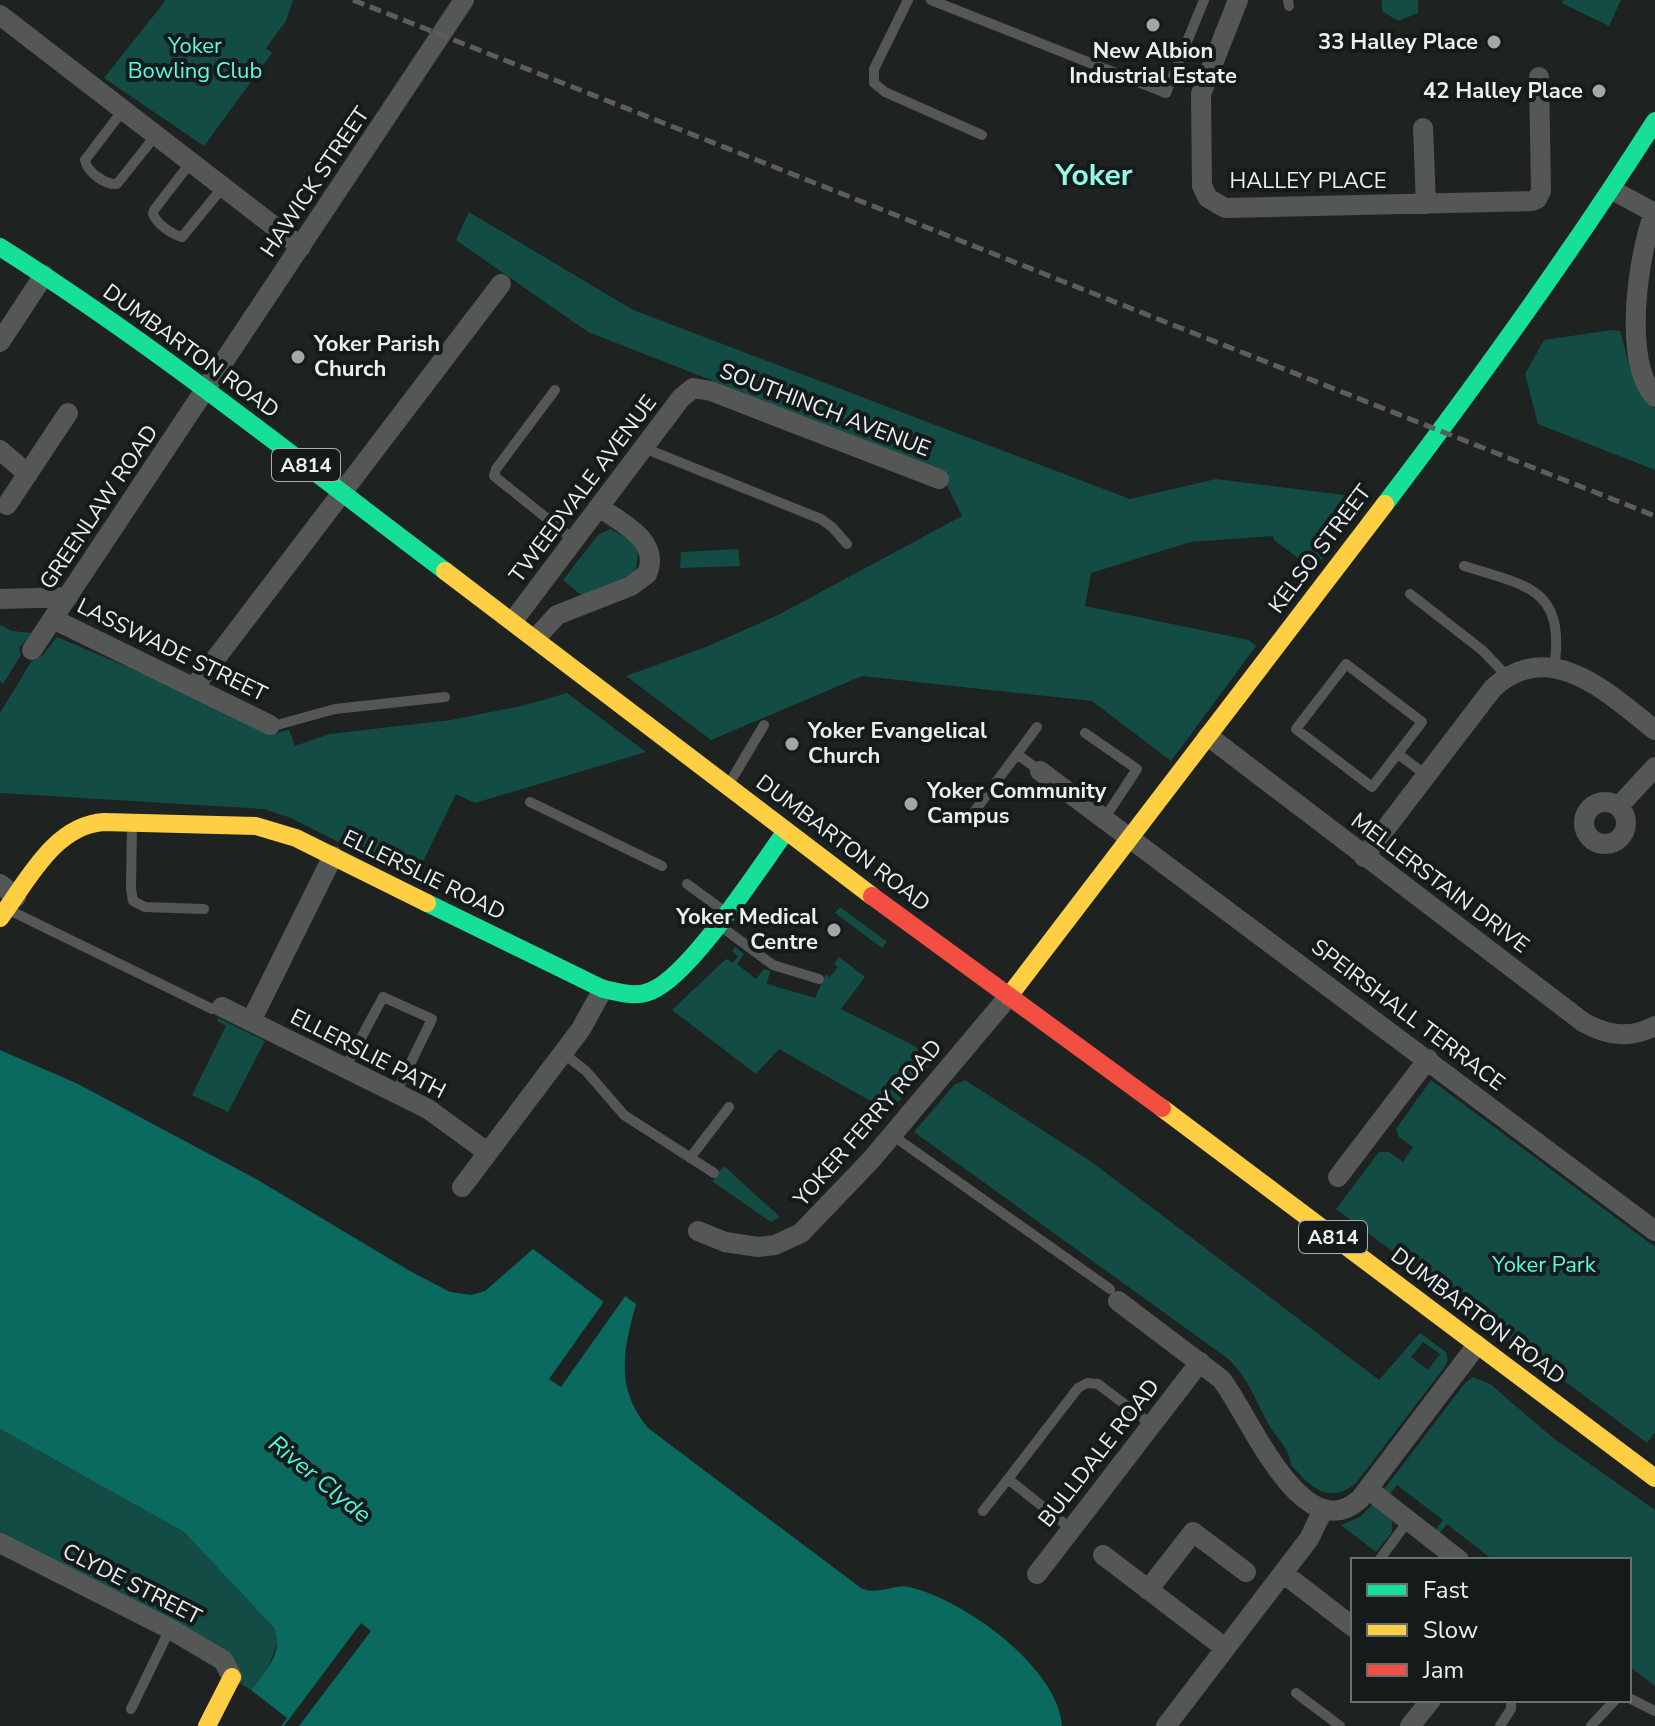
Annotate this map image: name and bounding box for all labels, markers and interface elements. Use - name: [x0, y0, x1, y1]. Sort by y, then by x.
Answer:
- marker: New Albion Industrial Estate: [1144, 16, 1162, 34]
- place label: 33 Halley Place: [1318, 27, 1478, 57]
- park label: Yoker Bowling Club: [128, 31, 262, 86]
- marker: 33 Halley Place: [1485, 33, 1503, 51]
- place label: New Albion Industrial Estate: [1069, 36, 1237, 91]
- place label: 42 Halley Place: [1423, 76, 1583, 106]
- marker: 42 Halley Place: [1590, 82, 1608, 100]
- street label: HAWICK STREET: [254, 100, 377, 263]
- district label: Yoker: [1054, 155, 1133, 196]
- street label: HALLEY PLACE: [1230, 166, 1386, 196]
- street label: DUMBARTON ROAD: [97, 277, 285, 425]
- place label: Yoker Parish Church: [313, 329, 440, 384]
- marker: Yoker Parish Church: [289, 348, 307, 366]
- street label: SOUTHINCH AVENUE: [715, 356, 935, 464]
- street label: TWEEDVALE AVENUE: [502, 389, 664, 589]
- street label: GREENLAW ROAD: [33, 419, 165, 595]
- road number: A814: [272, 449, 340, 481]
- street label: KELSO STREET: [1262, 478, 1379, 620]
- street label: LASSWADE STREET: [72, 591, 273, 709]
- place label: Yoker Evangelical Church: [807, 716, 987, 771]
- marker: Yoker Evangelical Church: [783, 735, 801, 753]
- street label: DUMBARTON ROAD: [750, 768, 936, 918]
- place label: Yoker Community Campus: [926, 776, 1107, 831]
- marker: Yoker Community Campus: [902, 795, 920, 813]
- street label: MELLERSTAIN DRIVE: [1345, 806, 1535, 960]
- street label: ELLERSLIE ROAD: [338, 823, 510, 927]
- place label: Yoker Medical Centre: [675, 902, 818, 957]
- marker: Yoker Medical Centre: [825, 921, 843, 939]
- street label: SPEIRSHALL TERRACE: [1305, 932, 1511, 1098]
- street label: ELLERSLIE PATH: [285, 1002, 451, 1106]
- street label: YOKER FERRY ROAD: [786, 1033, 949, 1214]
- road number: A814: [1299, 1221, 1367, 1253]
- street label: DUMBARTON ROAD: [1385, 1241, 1571, 1391]
- park label: Yoker Park: [1491, 1250, 1597, 1280]
- street label: BULLDALE ROAD: [1032, 1372, 1166, 1534]
- water label: River Clyde: [262, 1428, 378, 1530]
- street label: CLYDE STREET: [57, 1536, 207, 1632]
- legend: [1351, 1558, 1631, 1702]
- text: Fast: [1423, 1574, 1469, 1606]
- text: Slow: [1423, 1614, 1478, 1646]
- text: Jam: [1422, 1654, 1464, 1686]

